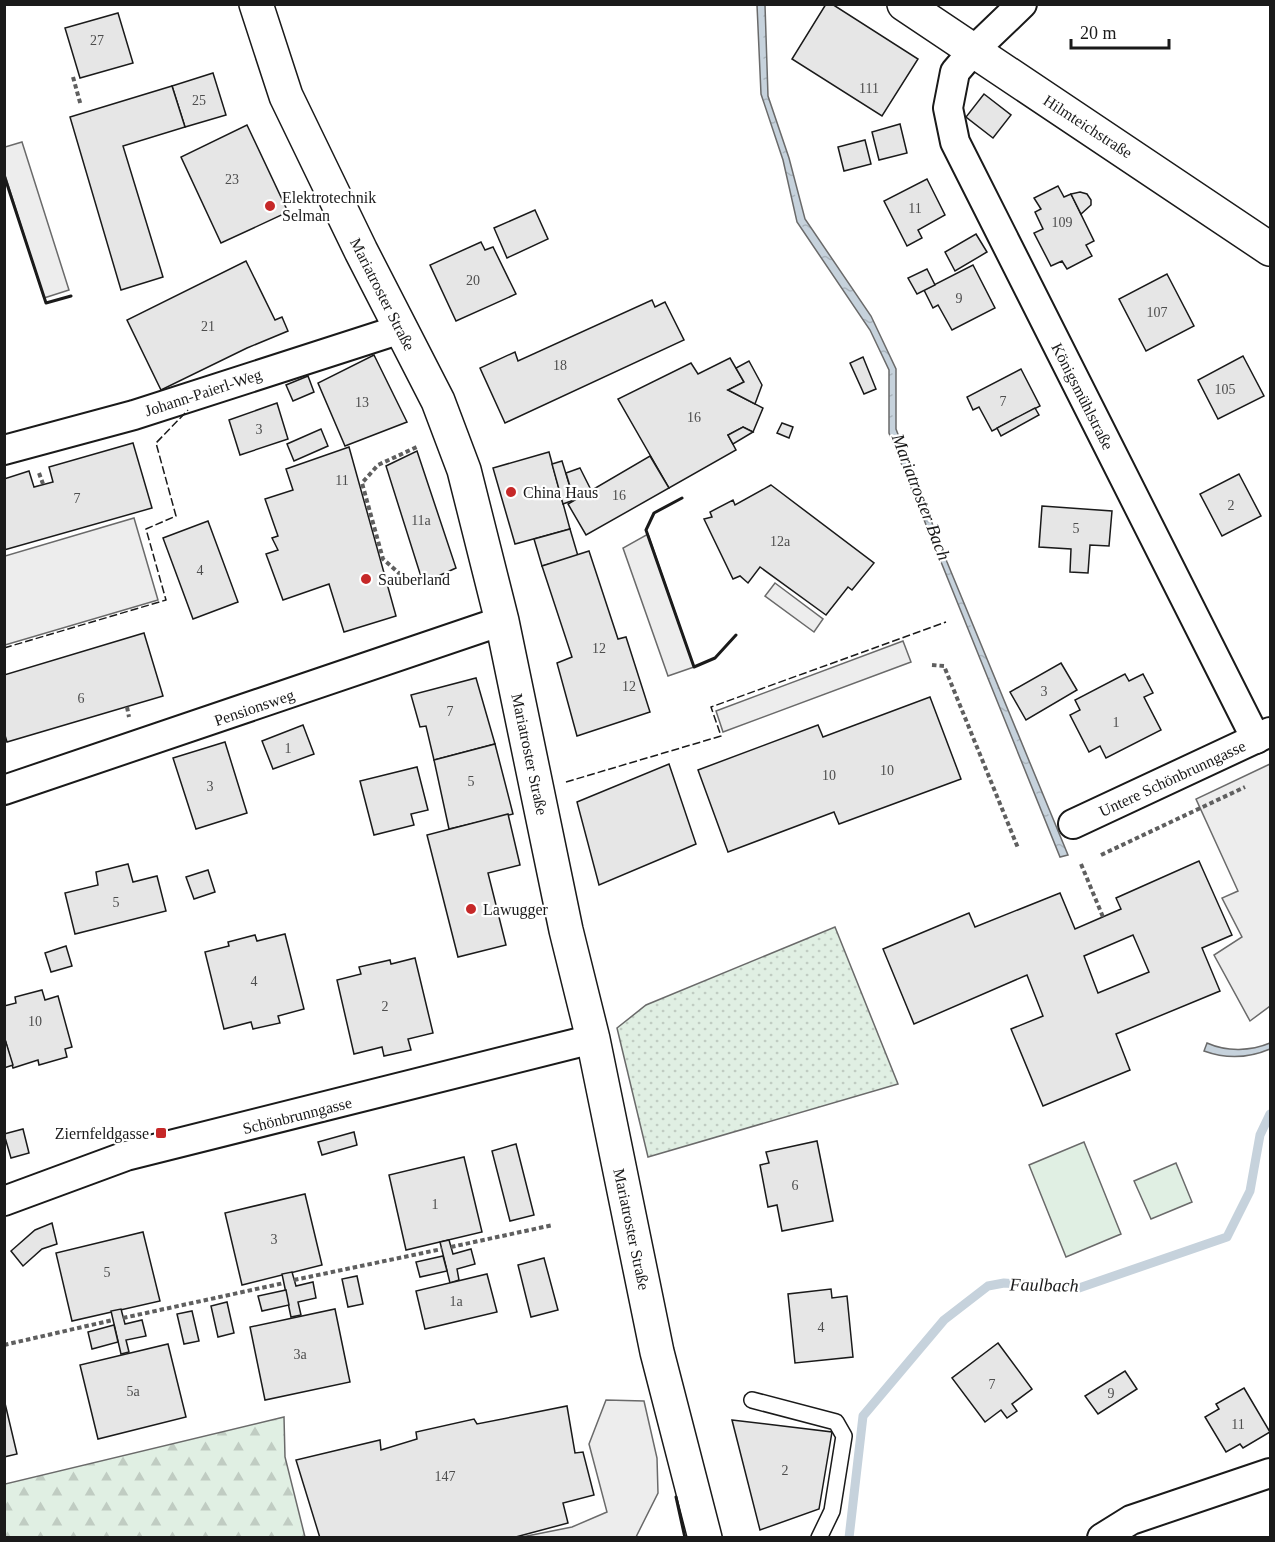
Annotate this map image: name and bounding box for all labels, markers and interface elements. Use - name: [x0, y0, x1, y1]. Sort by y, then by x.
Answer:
- scale bar: [1071, 12, 1168, 50]
- text: 20 m: [1080, 23, 1117, 43]
- house number: 27: [90, 33, 104, 48]
- house number: 111: [859, 81, 879, 96]
- street label: Hilmteichstraße: [1040, 91, 1135, 161]
- house number: 25: [192, 93, 206, 108]
- house number: 23: [225, 172, 239, 187]
- place label: Elektrotechnik Selman: [282, 189, 376, 224]
- marker: Elektrotechnik Selman: [263, 199, 277, 213]
- house number: 11: [908, 201, 922, 216]
- house number: 109: [1052, 215, 1073, 230]
- street label: Mariatroster Straße: [347, 235, 418, 353]
- house number: 20: [466, 273, 480, 288]
- house number: 9: [956, 291, 963, 306]
- house number: 107: [1147, 305, 1168, 320]
- house number: 21: [201, 319, 215, 334]
- street label: Königsmühlstraße: [1047, 340, 1117, 453]
- house number: 18: [553, 358, 567, 373]
- street label: Johann-Paierl-Weg: [142, 366, 264, 420]
- house number: 105: [1215, 382, 1236, 397]
- house number: 7: [1000, 394, 1007, 409]
- house number: 13: [355, 395, 369, 410]
- house number: 16: [687, 410, 701, 425]
- house number: 3: [256, 422, 263, 437]
- water label: Mariatroster Bach: [887, 430, 954, 563]
- house number: 11: [335, 473, 349, 488]
- place label: China Haus: [523, 484, 598, 501]
- marker: China Haus: [504, 485, 518, 499]
- house number: 16: [612, 488, 626, 503]
- house number: 7: [74, 491, 81, 506]
- house number: 2: [1228, 498, 1235, 513]
- house number: 11a: [411, 513, 432, 528]
- house number: 5: [1073, 521, 1080, 536]
- house number: 12a: [770, 534, 791, 549]
- house number: 4: [197, 563, 204, 578]
- place label: Sauberland: [378, 571, 450, 588]
- marker: Sauberland: [359, 572, 373, 586]
- house number: 12: [592, 641, 606, 656]
- house number: 12: [622, 679, 636, 694]
- house number: 3: [1041, 684, 1048, 699]
- street label: Pensionsweg: [212, 686, 297, 730]
- house number: 6: [78, 691, 85, 706]
- street label: Mariatroster Straße: [508, 692, 551, 816]
- house number: 7: [447, 704, 454, 719]
- house number: 1: [1113, 715, 1120, 730]
- street label: Untere Schönbrunngasse: [1096, 737, 1249, 821]
- house number: 1: [285, 741, 292, 756]
- house number: 10: [880, 763, 894, 778]
- house number: 10: [822, 768, 836, 783]
- house number: 5: [468, 774, 475, 789]
- house number: 3: [207, 779, 214, 794]
- house number: 5: [113, 895, 120, 910]
- place label: Lawugger: [483, 901, 549, 919]
- marker: Lawugger: [464, 902, 478, 916]
- house number: 4: [251, 974, 258, 989]
- house number: 2: [382, 999, 389, 1014]
- house number: 10: [28, 1014, 42, 1029]
- street label: Schönbrunngasse: [241, 1094, 354, 1138]
- place label: Ziernfeldgasse: [55, 1125, 149, 1143]
- marker: Ziernfeldgasse: [154, 1126, 168, 1140]
- street label: Mariatroster Straße: [610, 1167, 653, 1291]
- house number: 6: [792, 1178, 799, 1193]
- house number: 1: [432, 1197, 439, 1212]
- house number: 3: [271, 1232, 278, 1247]
- house number: 5: [104, 1265, 111, 1280]
- water label: Faulbach: [1008, 1274, 1079, 1296]
- house number: 1a: [449, 1294, 463, 1309]
- house number: 4: [818, 1320, 825, 1335]
- house number: 3a: [293, 1347, 307, 1362]
- house number: 7: [989, 1377, 996, 1392]
- house number: 5a: [126, 1384, 140, 1399]
- house number: 9: [1108, 1386, 1115, 1401]
- house number: 11: [1231, 1417, 1245, 1432]
- house number: 2: [782, 1463, 789, 1478]
- house number: 147: [435, 1469, 456, 1484]

